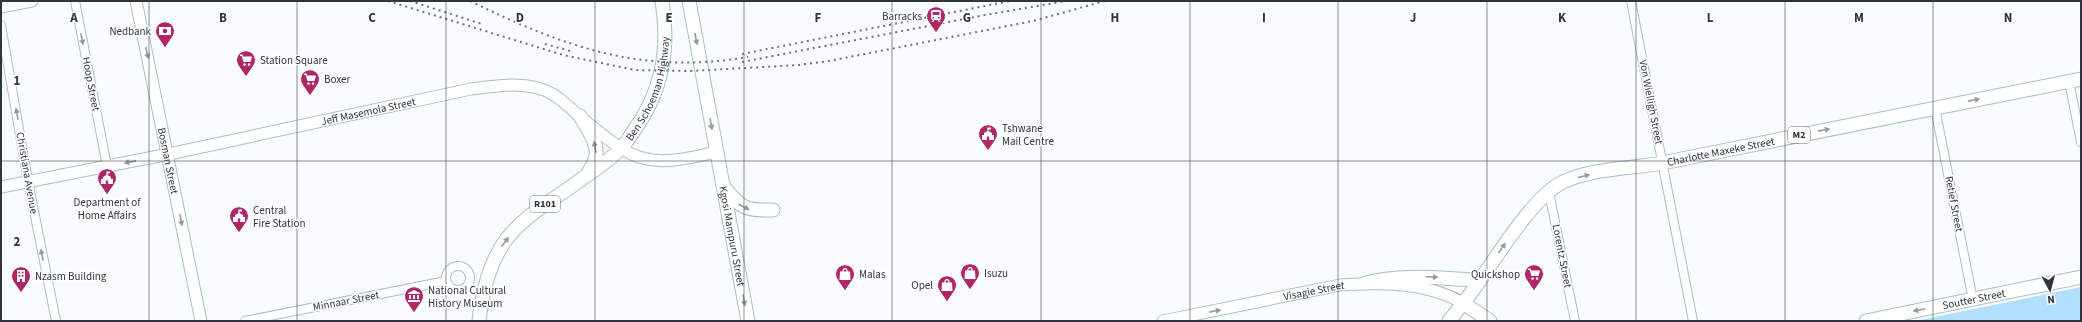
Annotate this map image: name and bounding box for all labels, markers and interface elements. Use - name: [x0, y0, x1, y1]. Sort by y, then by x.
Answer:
- station icon: Barracks: [925, 5, 947, 33]
- text: A: [69, 9, 78, 27]
- text: B: [219, 9, 227, 27]
- text: C: [368, 9, 376, 27]
- text: D: [516, 9, 524, 27]
- text: E: [665, 9, 673, 27]
- text: F: [815, 9, 822, 27]
- place label: Barracks: [882, 9, 922, 24]
- text: G: [963, 9, 971, 27]
- text: H: [1111, 9, 1119, 27]
- text: I: [1262, 9, 1266, 27]
- text: J: [1410, 9, 1416, 27]
- text: K: [1558, 9, 1567, 27]
- text: L: [1707, 9, 1714, 27]
- text: M: [1854, 9, 1864, 27]
- text: N: [2004, 9, 2012, 27]
- bank icon: Nedbank: [154, 20, 176, 48]
- place label: Nedbank: [109, 24, 152, 39]
- one-way arrow: [79, 33, 85, 45]
- one-way arrow: [694, 33, 700, 45]
- street label: Ben Schoeman Highway: [622, 36, 672, 143]
- one-way arrow: [145, 47, 151, 59]
- supermarket icon: Station Square: [235, 49, 257, 77]
- place label: Station Square: [260, 53, 328, 68]
- street label: Hoop Street: [78, 56, 104, 113]
- street label: Von Wielligh Street: [1635, 58, 1667, 146]
- supermarket icon: Boxer: [299, 68, 321, 96]
- text: 1: [14, 72, 21, 90]
- place label: Boxer: [324, 72, 350, 87]
- street label: Jeff Masemola Street: [320, 94, 417, 129]
- one-way arrow: [1968, 97, 1980, 103]
- one-way arrow: [14, 108, 20, 120]
- one-way arrow: [708, 118, 714, 130]
- place label: Tshwane Mail Centre: [1002, 121, 1054, 149]
- public building icon: Tshwane Mail Centre: [977, 123, 999, 151]
- street label: Bosman Street: [154, 126, 183, 196]
- road number: M2: [1788, 127, 1810, 143]
- one-way arrow: [1818, 127, 1830, 133]
- street label: Christiana Avenue: [12, 131, 42, 216]
- street label: Charlotte Maxeke Street: [1666, 133, 1776, 169]
- one-way arrow: [592, 141, 598, 153]
- one-way arrow: [124, 159, 137, 165]
- public building icon: Department of Home Affairs: [96, 167, 118, 195]
- one-way arrow: [1578, 172, 1590, 178]
- street label: Retief Street: [1941, 175, 1967, 233]
- street label: Kgosi Mampuru Street: [716, 185, 749, 288]
- place label: Department of Home Affairs: [74, 195, 141, 223]
- road number: R101: [530, 196, 560, 212]
- place label: Central Fire Station: [253, 203, 305, 231]
- one-way arrow: [738, 203, 750, 210]
- public building icon: Central Fire Station: [228, 205, 250, 233]
- one-way arrow: [178, 214, 184, 226]
- street label: Lorentz Street: [1548, 223, 1576, 289]
- text: 2: [14, 233, 21, 251]
- one-way arrow: [501, 237, 509, 247]
- one-way arrow: [1498, 243, 1506, 253]
- one-way arrow: [39, 249, 45, 261]
- shop icon: Isuzu: [959, 262, 981, 290]
- shop icon: Malas: [834, 263, 856, 291]
- supermarket icon: Quickshop: [1523, 263, 1545, 291]
- building icon: Nzasm Building: [10, 265, 32, 293]
- place label: Isuzu: [984, 266, 1008, 281]
- place label: Malas: [859, 267, 886, 282]
- place label: Quickshop: [1471, 267, 1520, 282]
- place label: Nzasm Building: [35, 269, 107, 284]
- north arrow: [2030, 270, 2070, 310]
- shop icon: Opel: [936, 274, 958, 302]
- one-way arrow: [1426, 274, 1439, 280]
- street label: Visagie Street: [1282, 277, 1345, 304]
- place label: Opel: [911, 278, 933, 293]
- place label: National Cultural History Museum: [428, 283, 506, 311]
- museum icon: National Cultural History Museum: [403, 285, 425, 313]
- street label: Soutter Street: [1941, 285, 2007, 313]
- street label: Minnaar Street: [311, 287, 381, 315]
- text: N: [2047, 292, 2056, 307]
- one-way arrow: [741, 294, 747, 306]
- one-way arrow: [1209, 307, 1221, 313]
- one-way arrow: [1913, 308, 1926, 314]

